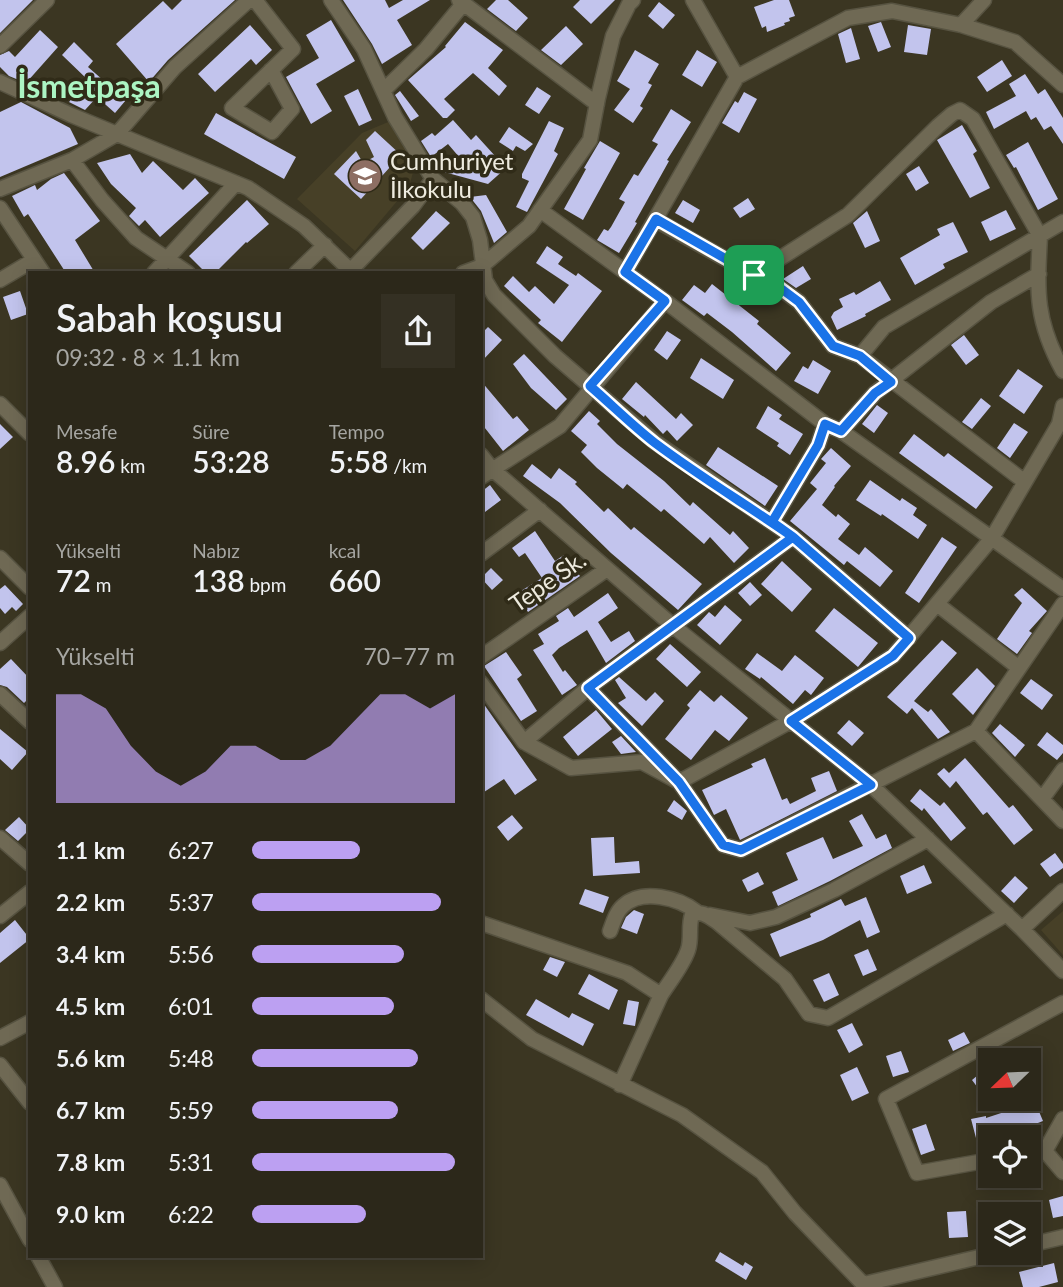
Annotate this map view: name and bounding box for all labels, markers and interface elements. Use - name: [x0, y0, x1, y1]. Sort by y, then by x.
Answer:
- district label: İsmetpaşa: [17, 66, 161, 105]
- place label: Cumhuriyet İlkokulu: [390, 146, 514, 203]
- school or university icon: Cumhuriyet İlkokulu: [346, 157, 384, 195]
- pin: [724, 245, 784, 305]
- icon: arrive: [735, 256, 773, 294]
- text: Sabah koşusu: [56, 294, 283, 340]
- button: share: [381, 294, 455, 368]
- text: 09:32 · 8 × 1.1 km: [56, 343, 240, 371]
- text: Mesafe: [56, 420, 117, 443]
- text: Süre: [192, 420, 230, 443]
- text: Tempo: [329, 420, 385, 443]
- text: 8.96: [56, 443, 115, 479]
- text: 53:28: [192, 443, 270, 479]
- text: 5:58: [329, 443, 388, 479]
- text: km: [115, 454, 145, 477]
- text: /km: [388, 454, 427, 477]
- text: Yükselti: [56, 539, 121, 562]
- text: Nabız: [192, 539, 240, 562]
- text: kcal: [329, 539, 361, 562]
- street label: Tepe Sk.: [503, 544, 591, 618]
- text: 72: [56, 562, 91, 598]
- text: 138: [192, 562, 245, 598]
- text: 660: [329, 562, 381, 598]
- text: m: [91, 573, 111, 596]
- text: bpm: [245, 573, 286, 596]
- text: Yükselti: [56, 642, 135, 670]
- text: 70–77 m: [363, 642, 455, 670]
- text: 1.1 km: [56, 836, 125, 864]
- text: 6:27: [168, 836, 214, 864]
- text: 2.2 km: [56, 888, 125, 916]
- text: 5:37: [168, 888, 214, 916]
- text: 3.4 km: [56, 940, 125, 968]
- text: 5:56: [168, 940, 214, 968]
- text: 4.5 km: [56, 992, 125, 1020]
- text: 6:01: [168, 992, 214, 1020]
- text: 5.6 km: [56, 1044, 125, 1072]
- text: 5:48: [168, 1044, 214, 1072]
- north arrow: [978, 1048, 1041, 1111]
- map controls: [978, 1048, 1041, 1265]
- text: 6.7 km: [56, 1096, 125, 1124]
- text: 5:59: [168, 1096, 214, 1124]
- button: locate: [978, 1125, 1041, 1188]
- text: 7.8 km: [56, 1148, 125, 1176]
- text: 5:31: [168, 1148, 214, 1176]
- text: 9.0 km: [56, 1200, 125, 1228]
- text: 6:22: [168, 1200, 214, 1228]
- button: layers: [978, 1202, 1041, 1265]

